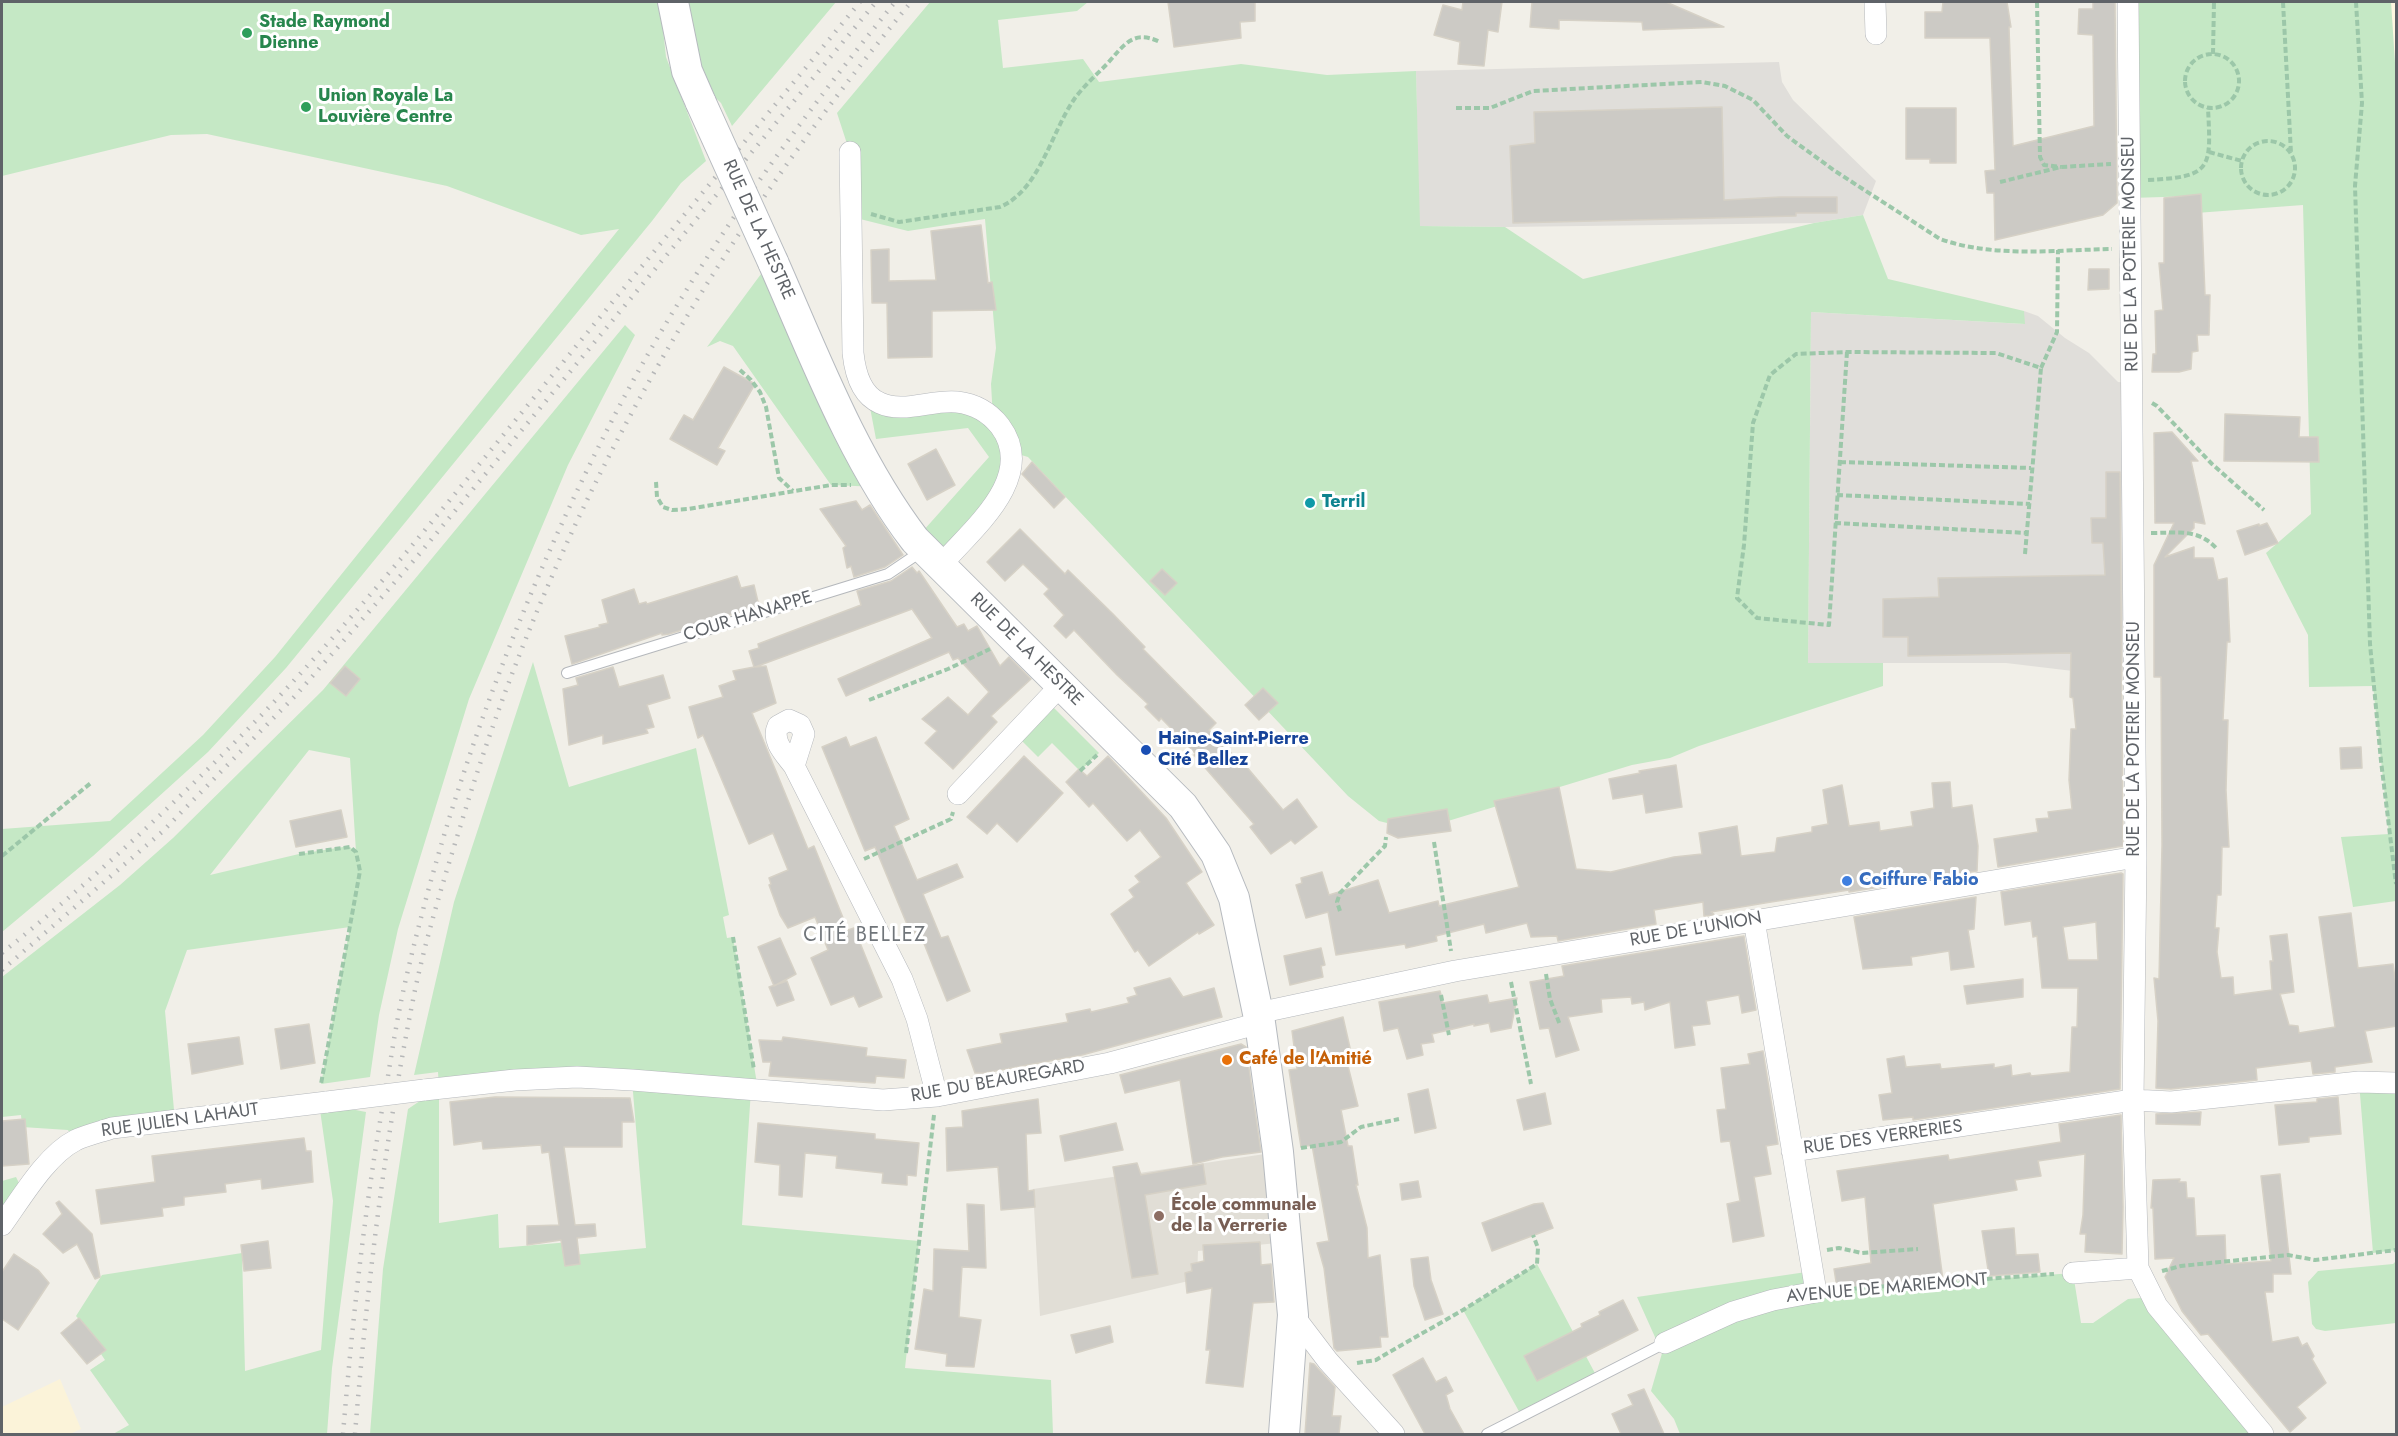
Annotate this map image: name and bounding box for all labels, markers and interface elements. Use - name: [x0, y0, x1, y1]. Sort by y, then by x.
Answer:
- place label: Stade Raymond Dienne: [259, 12, 390, 54]
- marker: Stade Raymond Dienne: [240, 26, 254, 40]
- place label: Union Royale La Louvière Centre: [318, 86, 453, 128]
- marker: Union Royale La Louvière Centre: [299, 100, 313, 114]
- street label: RUE DE LA POTERIE MONSEU: [2118, 136, 2144, 372]
- street label: RUE DE LA HESTRE: [717, 157, 799, 303]
- place label: Terril: [1322, 492, 1365, 514]
- marker: Terril: [1303, 496, 1317, 510]
- street label: COUR HANAPPE: [681, 587, 815, 647]
- street label: RUE DE LA HESTRE: [965, 589, 1087, 711]
- street label: RUE DE LA POTERIE MONSEU: [2124, 621, 2146, 857]
- place label: Haine-Saint-Pierre Cité Bellez: [1158, 729, 1309, 771]
- marker: Haine-Saint-Pierre Cité Bellez: [1139, 743, 1153, 757]
- place label: Coiffure Fabio: [1859, 870, 1979, 892]
- marker: Coiffure Fabio: [1840, 874, 1854, 888]
- street label: RUE DE L'UNION: [1628, 908, 1764, 952]
- district label: CITÉ BELLEZ: [803, 924, 927, 948]
- place label: Café de l'Amitié: [1239, 1049, 1372, 1071]
- marker: Café de l'Amitié: [1220, 1053, 1234, 1067]
- street label: RUE DU BEAUREGARD: [909, 1056, 1087, 1108]
- street label: RUE JULIEN LAHAUT: [100, 1099, 260, 1143]
- street label: RUE DES VERRERIES: [1802, 1116, 1964, 1160]
- place label: École communale de la Verrerie: [1171, 1195, 1317, 1238]
- marker: École communale de la Verrerie: [1152, 1209, 1166, 1223]
- street label: AVENUE DE MARIEMONT: [1785, 1269, 1989, 1309]

